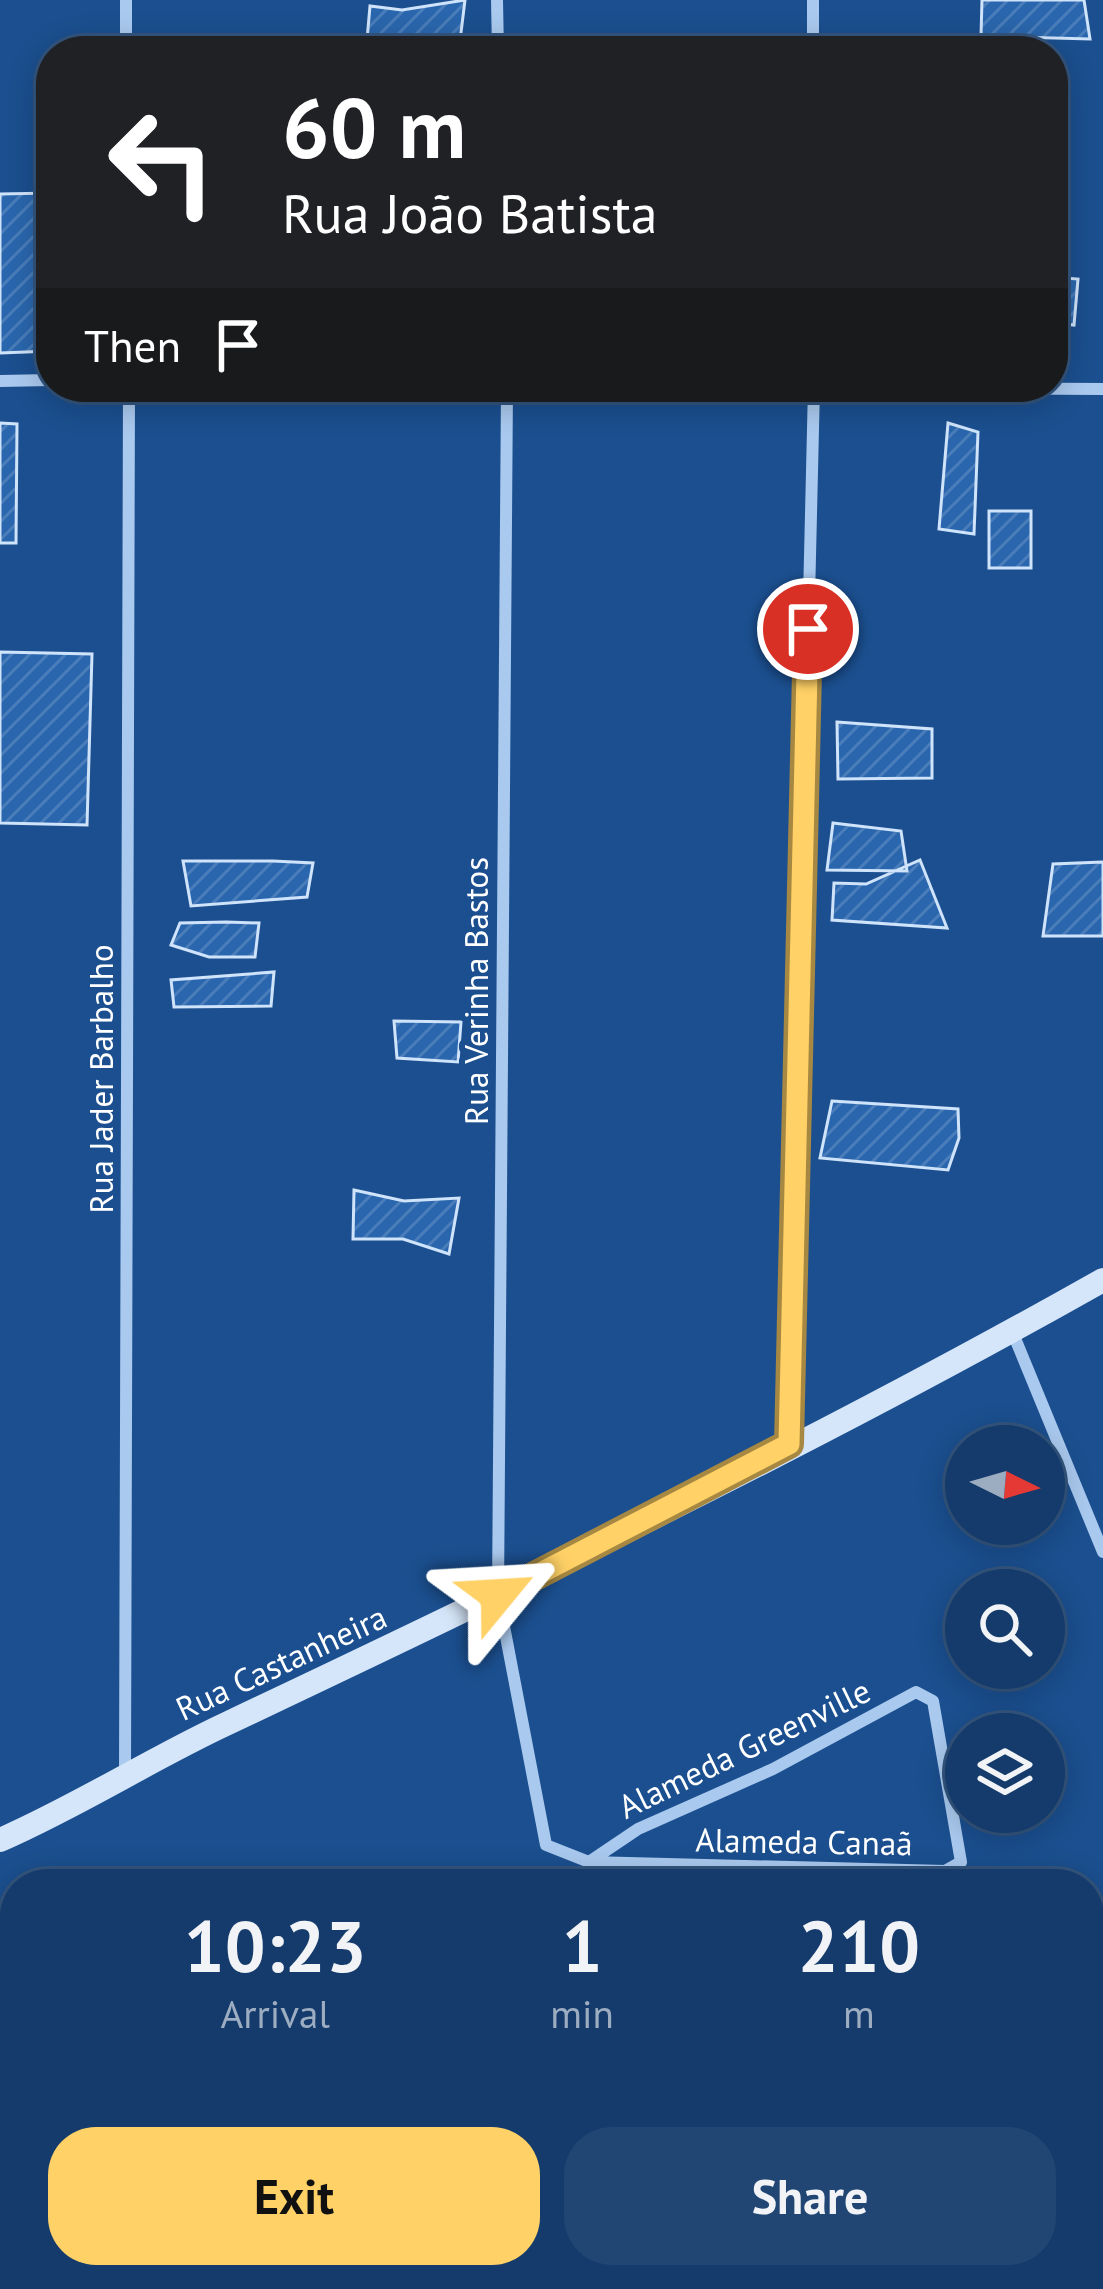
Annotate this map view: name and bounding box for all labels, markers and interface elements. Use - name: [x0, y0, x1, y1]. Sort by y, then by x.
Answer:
- text: 60 m: [282, 72, 466, 181]
- icon: left: [84, 84, 240, 240]
- text: Rua João Batista: [282, 178, 658, 248]
- icon: arrive: [205, 312, 271, 378]
- text: Then: [84, 316, 181, 374]
- pin: [757, 578, 859, 680]
- icon: arrive: [775, 596, 841, 662]
- street label: Rua Verinha Bastos: [454, 857, 497, 1125]
- street label: Rua Jader Barbalho: [79, 944, 122, 1214]
- north arrow: [945, 1425, 1065, 1545]
- map controls: [945, 1425, 1065, 1833]
- position arrow: [435, 1532, 561, 1658]
- button: search: [945, 1569, 1065, 1689]
- street label: Rua Castanheira: [169, 1594, 393, 1730]
- street label: Alameda Greenville: [611, 1668, 877, 1828]
- button: layers: [945, 1713, 1065, 1833]
- street label: Alameda Canaã: [695, 1818, 913, 1864]
- text: 10:23: [184, 1899, 367, 1992]
- text: 1: [562, 1899, 603, 1992]
- text: 210: [798, 1899, 920, 1992]
- text: Arrival: [221, 1988, 330, 2039]
- text: min: [550, 1988, 614, 2039]
- text: m: [843, 1988, 875, 2039]
- button: Exit: [48, 2127, 540, 2265]
- button: Share: [564, 2127, 1056, 2265]

